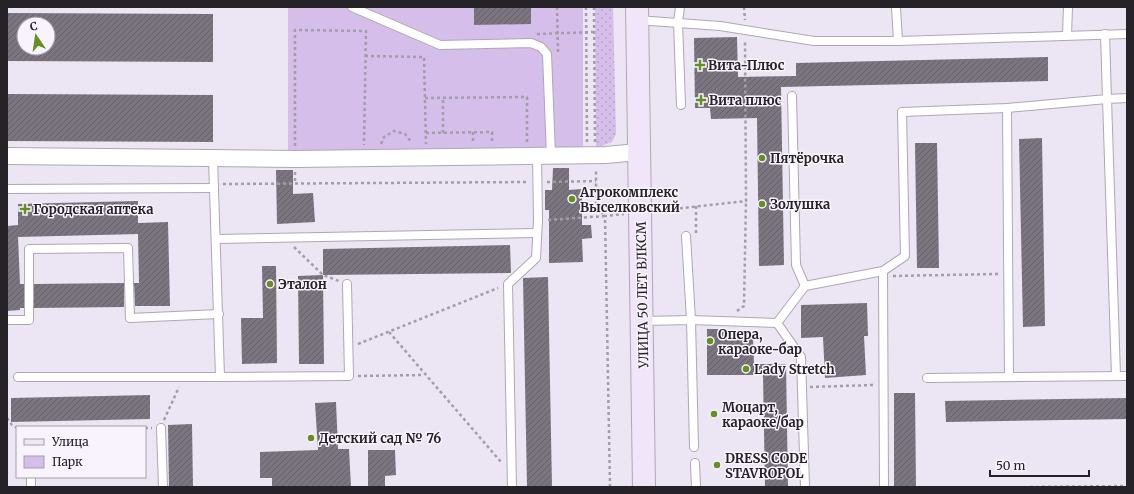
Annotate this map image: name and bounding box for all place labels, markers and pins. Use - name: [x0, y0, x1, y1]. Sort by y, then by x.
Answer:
- place label: Вита-Плюс: [708, 57, 785, 74]
- marker: Вита-Плюс: [695, 60, 705, 70]
- place label: Вита плюс: [709, 92, 782, 109]
- marker: Вита плюс: [696, 95, 706, 105]
- place label: Пятёрочка: [770, 150, 844, 167]
- marker: Пятёрочка: [757, 153, 767, 163]
- place label: Агрокомплекс Выселковский: [579, 184, 680, 216]
- marker: Агрокомплекс Выселковский: [567, 194, 577, 204]
- place label: Золушка: [770, 196, 830, 213]
- marker: Золушка: [757, 199, 767, 209]
- place label: Городская аптека: [33, 201, 153, 218]
- marker: Городская аптека: [20, 204, 30, 214]
- place label: Эталон: [278, 276, 327, 293]
- marker: Эталон: [265, 279, 275, 289]
- place label: Опера, караоке-бар: [718, 326, 802, 358]
- marker: Опера, караоке-бар: [705, 336, 715, 346]
- place label: Lady Stretch: [754, 361, 835, 378]
- marker: Lady Stretch: [741, 364, 751, 374]
- place label: Моцарт, караоке/бар: [722, 399, 804, 431]
- marker: Моцарт, караоке/бар: [709, 409, 719, 419]
- place label: Детский сад № 76: [319, 430, 441, 447]
- marker: Детский сад № 76: [306, 433, 316, 443]
- place label: DRESS CODE STAVROPOL: [725, 450, 808, 482]
- marker: DRESS CODE STAVROPOL: [712, 460, 722, 470]

